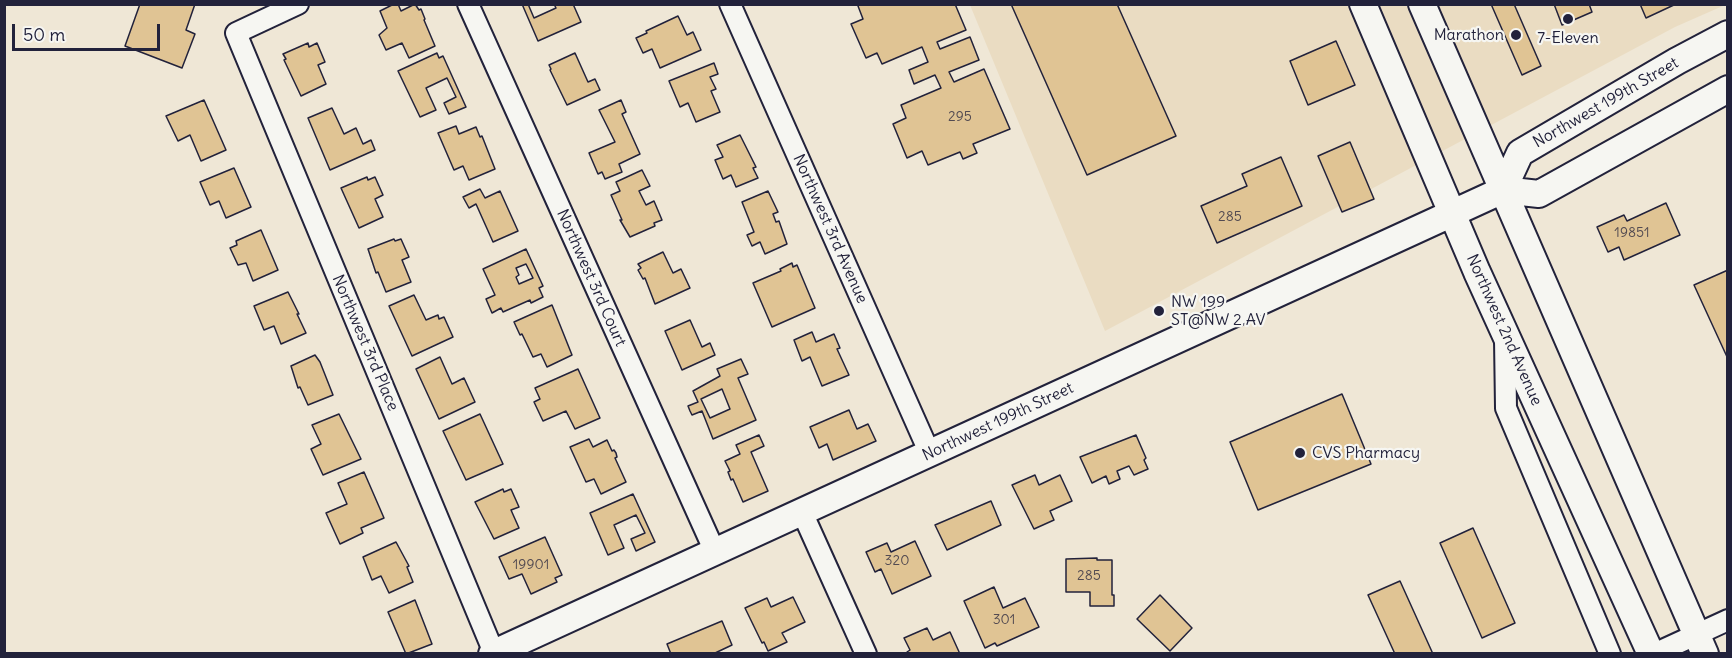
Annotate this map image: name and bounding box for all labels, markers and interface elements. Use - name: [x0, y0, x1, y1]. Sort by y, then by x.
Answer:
- scale bar: [15, 12, 164, 50]
- marker: 7-Eleven: [1561, 12, 1575, 26]
- text: 50 m: [23, 23, 65, 46]
- place label: Marathon: [1434, 25, 1504, 45]
- marker: Marathon: [1509, 28, 1523, 42]
- place label: 7-Eleven: [1537, 28, 1599, 48]
- street label: Northwest 199th Street: [1530, 54, 1682, 152]
- house number: 295: [948, 109, 972, 125]
- street label: Northwest 3rd Avenue: [789, 152, 871, 306]
- street label: Northwest 3rd Court: [552, 207, 630, 349]
- house number: 285: [1218, 209, 1242, 225]
- house number: 19851: [1614, 225, 1650, 241]
- street label: Northwest 2nd Avenue: [1462, 251, 1546, 409]
- street label: Northwest 3rd Place: [328, 272, 402, 414]
- place label: NW 199 ST@NW 2 AV: [1171, 292, 1265, 330]
- marker: NW 199 ST@NW 2 AV: [1152, 304, 1166, 318]
- street label: Northwest 199th Street: [919, 379, 1077, 465]
- place label: CVS Pharmacy: [1312, 443, 1420, 463]
- marker: CVS Pharmacy: [1293, 446, 1307, 460]
- house number: 320: [885, 553, 909, 569]
- house number: 19901: [513, 557, 549, 573]
- house number: 285: [1077, 568, 1101, 584]
- house number: 301: [993, 612, 1015, 628]

